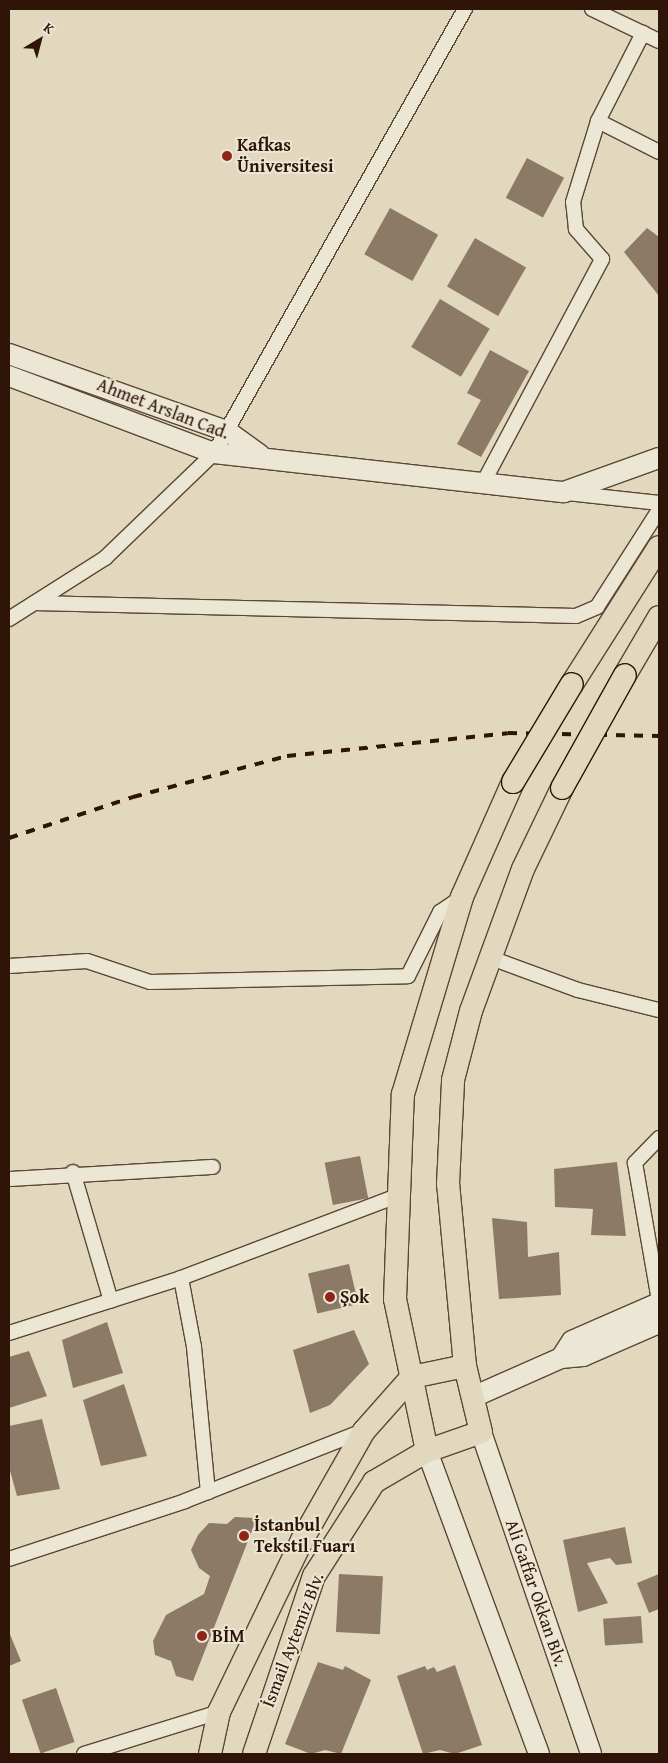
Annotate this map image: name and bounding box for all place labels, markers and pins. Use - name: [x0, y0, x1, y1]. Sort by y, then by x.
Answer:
- place label: Kafkas Üniversitesi: [237, 135, 334, 178]
- marker: Kafkas Üniversitesi: [221, 150, 233, 162]
- place label: Şok: [340, 1286, 369, 1308]
- marker: Şok: [324, 1291, 336, 1303]
- place label: İstanbul Tekstil Fuarı: [254, 1515, 355, 1558]
- marker: İstanbul Tekstil Fuarı: [238, 1530, 250, 1542]
- place label: BİM: [212, 1625, 245, 1647]
- marker: BİM: [196, 1630, 208, 1642]

